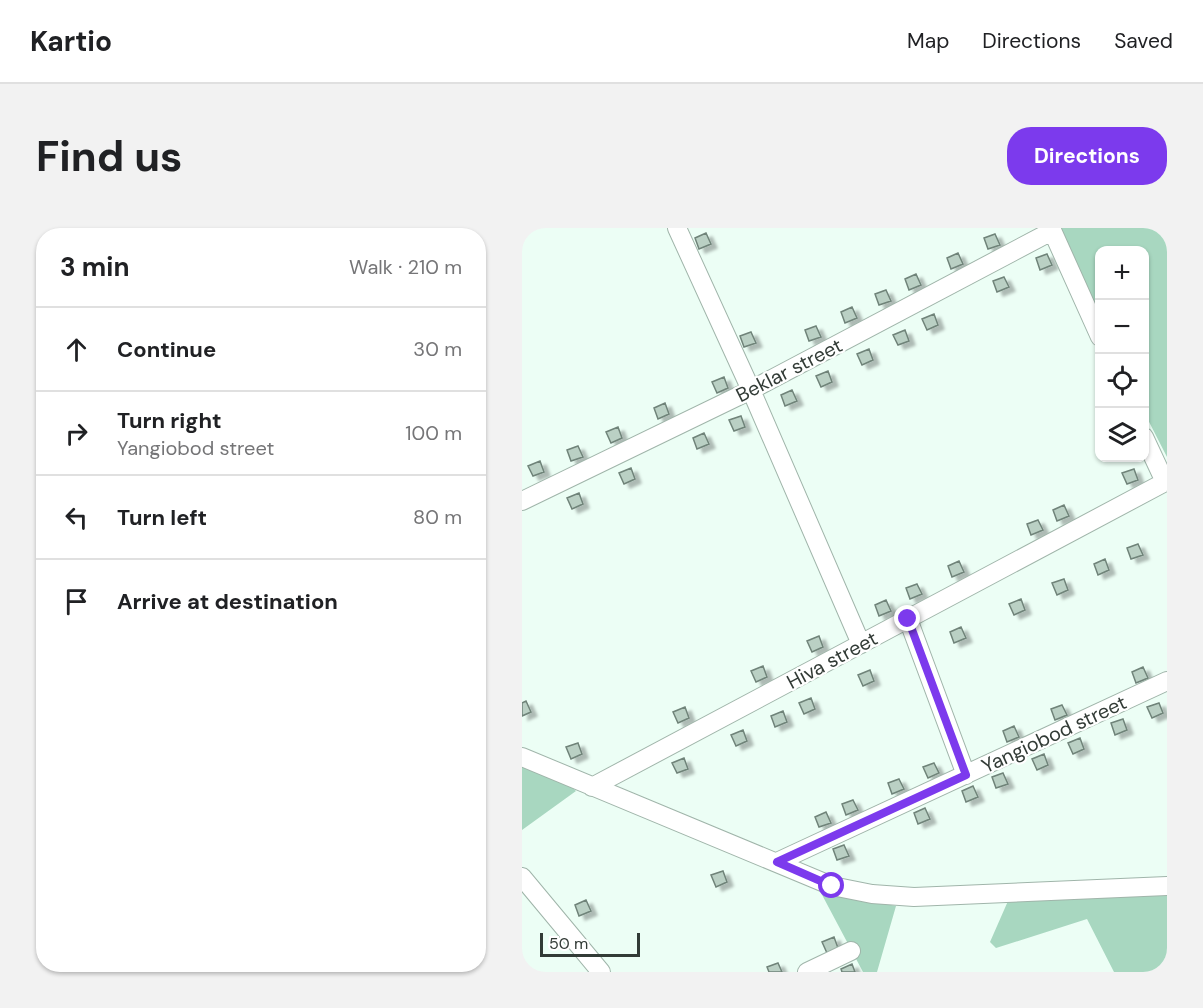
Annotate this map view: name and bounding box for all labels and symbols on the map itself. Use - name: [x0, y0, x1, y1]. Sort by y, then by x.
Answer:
- street label: Beklar street: [731, 332, 847, 408]
- route end: [894, 605, 920, 631]
- street label: Hiva street: [782, 625, 882, 695]
- street label: Yangiobod street: [977, 689, 1131, 779]
- route start: [818, 872, 844, 898]
- scale bar: [540, 930, 640, 958]

